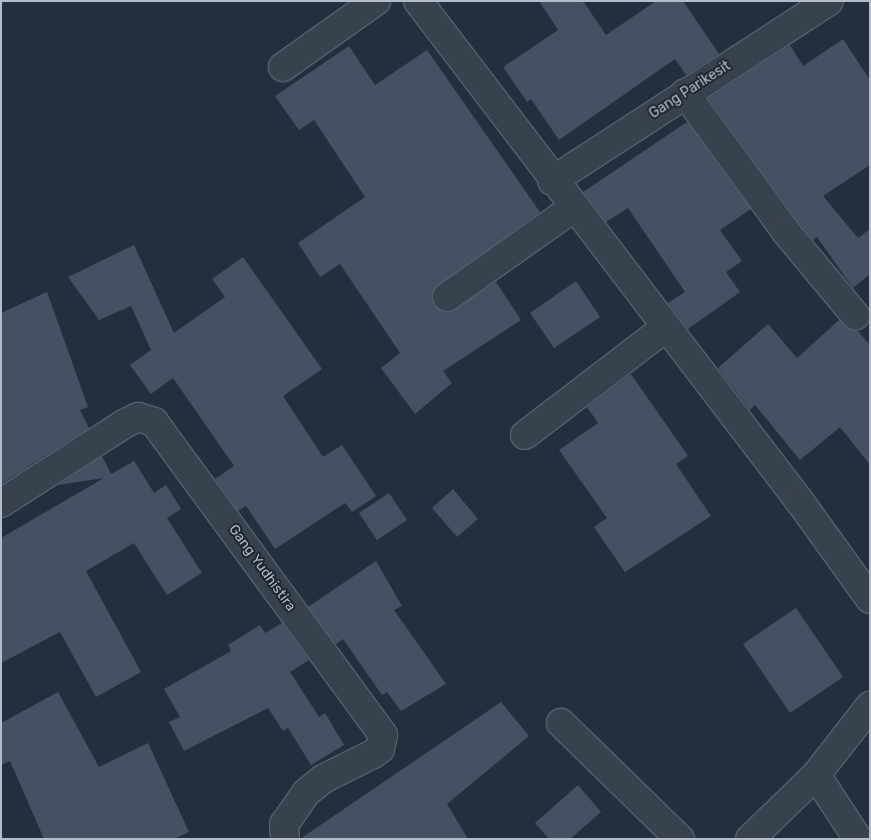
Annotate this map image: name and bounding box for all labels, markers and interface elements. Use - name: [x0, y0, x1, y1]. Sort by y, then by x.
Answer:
- street label: Gang Parikesit: [646, 57, 734, 123]
- street label: Gang Yudhistira: [225, 521, 299, 615]

